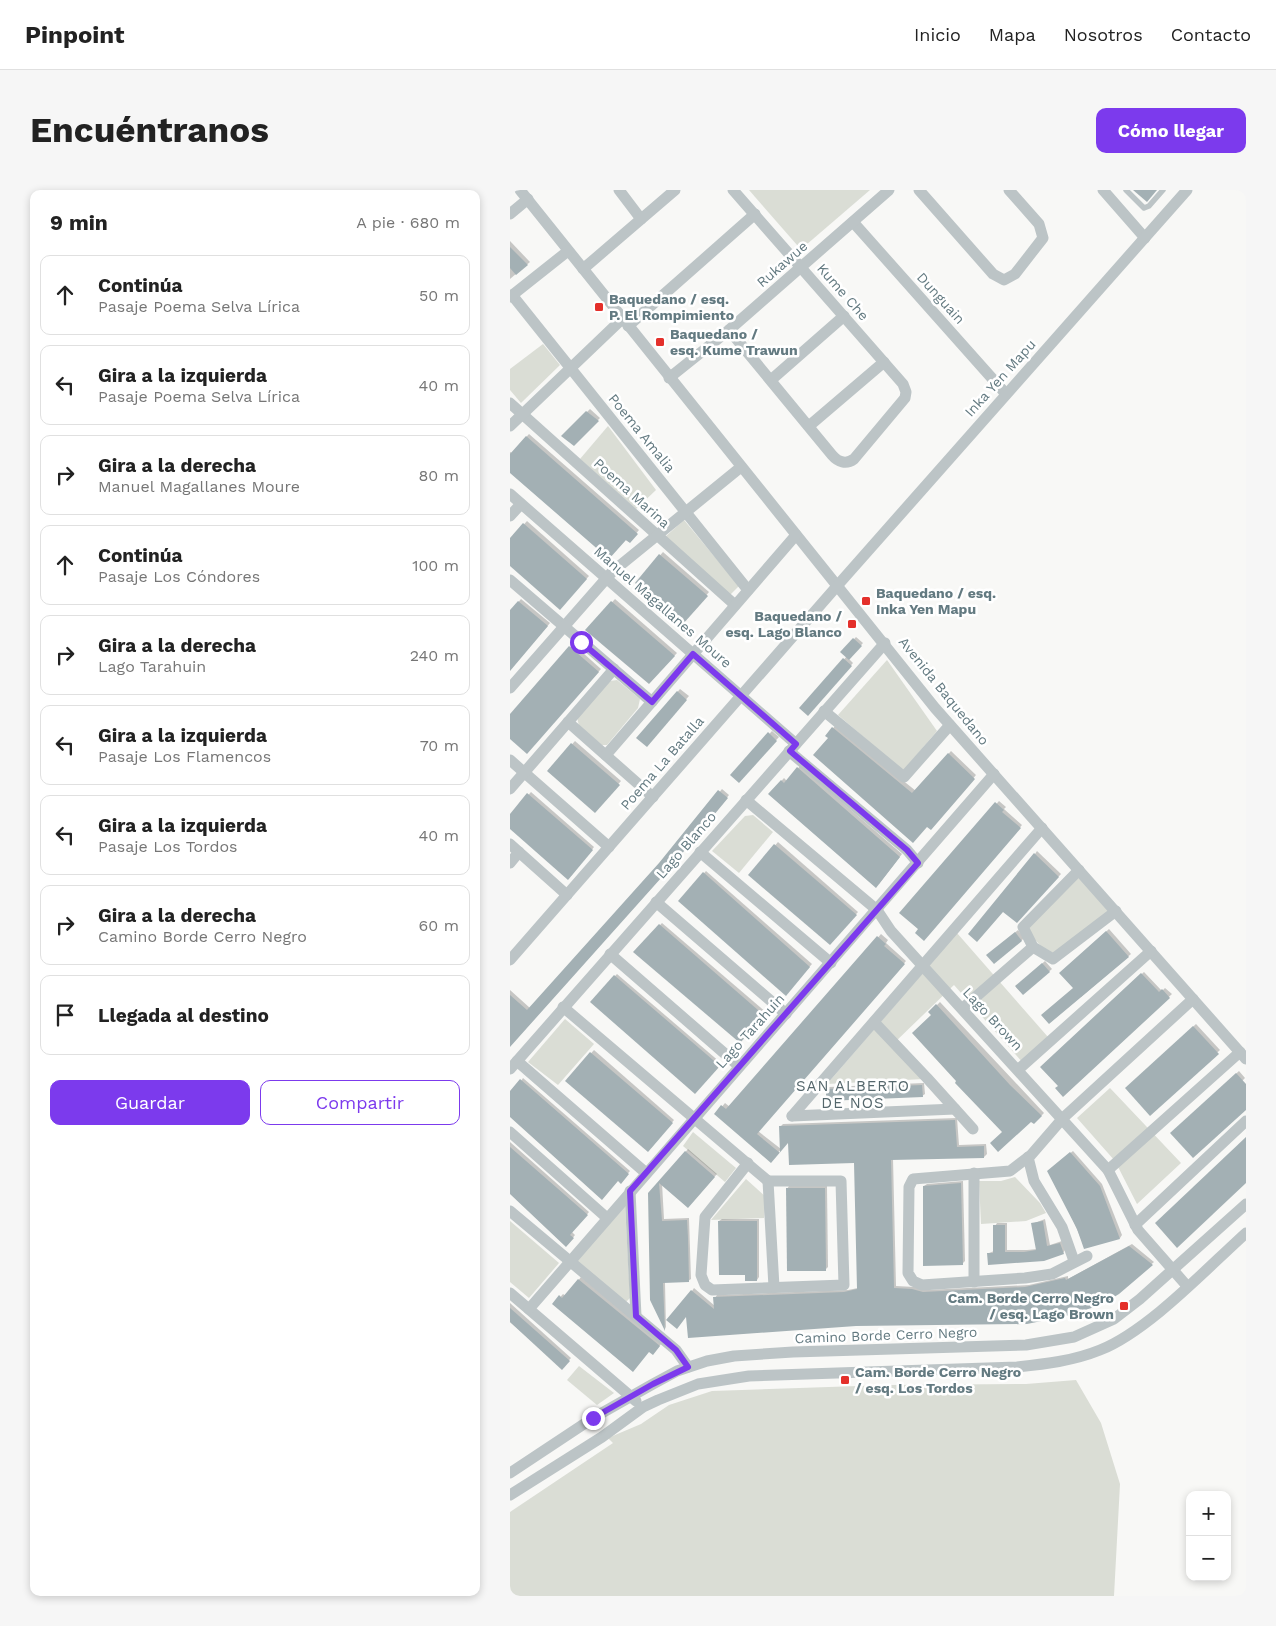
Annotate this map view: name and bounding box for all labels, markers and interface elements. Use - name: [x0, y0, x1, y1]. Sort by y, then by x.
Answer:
- text: Pinpoint: [25, 21, 125, 49]
- text: Inicio: [914, 24, 961, 45]
- text: Mapa: [989, 24, 1036, 45]
- text: Nosotros: [1064, 24, 1143, 45]
- text: Contacto: [1171, 24, 1251, 45]
- button: Cómo llegar: [1096, 108, 1246, 153]
- text: Encuéntranos: [30, 109, 269, 151]
- text: 9 min: [50, 210, 108, 235]
- text: A pie · 680 m: [356, 213, 460, 232]
- street label: Rukawue: [753, 238, 811, 290]
- street label: Kume Che: [814, 260, 872, 324]
- street label: Dunguain: [914, 269, 968, 327]
- text: Continúa: [98, 274, 182, 297]
- icon: ahead: [51, 281, 79, 309]
- text: 50 m: [419, 286, 459, 305]
- place label: Baquedano / esq. P. El Rompimiento: [609, 291, 734, 323]
- text: Pasaje Poema Selva Lírica: [98, 297, 300, 316]
- marker: Baquedano / esq. P. El Rompimiento: [593, 301, 605, 313]
- place label: Baquedano / esq. Kume Trawun: [670, 326, 798, 358]
- marker: Baquedano / esq. Kume Trawun: [654, 336, 666, 348]
- street label: Inka Yen Mapu: [961, 336, 1039, 420]
- text: Gira a la izquierda: [98, 364, 267, 387]
- icon: left: [51, 371, 79, 399]
- text: 40 m: [419, 376, 459, 395]
- text: Pasaje Poema Selva Lírica: [98, 387, 300, 406]
- street label: Poema Amalia: [605, 390, 679, 476]
- text: Gira a la derecha: [98, 454, 256, 477]
- street label: Poema Marina: [591, 455, 673, 531]
- icon: right: [51, 461, 79, 489]
- text: 80 m: [418, 466, 459, 485]
- text: Manuel Magallanes Moure: [98, 477, 300, 496]
- street label: Manuel Magallanes Moure: [591, 543, 735, 671]
- text: Continúa: [98, 544, 182, 567]
- icon: ahead: [51, 551, 79, 579]
- text: 100 m: [412, 556, 459, 575]
- text: Pasaje Los Cóndores: [98, 567, 260, 586]
- place label: Baquedano / esq. Inka Yen Mapu: [876, 585, 996, 617]
- marker: Baquedano / esq. Inka Yen Mapu: [860, 595, 872, 607]
- place label: Baquedano / esq. Lago Blanco: [725, 608, 842, 640]
- marker: Baquedano / esq. Lago Blanco: [846, 618, 858, 630]
- route start: [570, 631, 593, 654]
- text: Gira a la derecha: [98, 634, 256, 657]
- street label: Avenida Baquedano: [896, 634, 992, 748]
- icon: right: [51, 641, 79, 669]
- text: 240 m: [410, 646, 459, 665]
- text: Lago Tarahuin: [98, 657, 206, 676]
- street label: Poema La Batalla: [617, 713, 707, 813]
- text: Gira a la izquierda: [98, 724, 267, 747]
- icon: left: [51, 731, 79, 759]
- text: 70 m: [420, 736, 459, 755]
- text: Pasaje Los Flamencos: [98, 747, 271, 766]
- street label: Lago Blanco: [653, 808, 719, 882]
- text: Gira a la izquierda: [98, 814, 267, 837]
- icon: left: [51, 821, 79, 849]
- text: 40 m: [419, 826, 459, 845]
- text: Pasaje Los Tordos: [98, 837, 237, 856]
- text: Gira a la derecha: [98, 904, 256, 927]
- icon: right: [51, 911, 79, 939]
- text: 60 m: [419, 916, 459, 935]
- text: Camino Borde Cerro Negro: [98, 927, 307, 946]
- street label: Lago Brown: [960, 984, 1026, 1054]
- street label: Lago Tarahuin: [712, 990, 788, 1072]
- icon: arrive: [51, 1001, 79, 1029]
- text: Llegada al destino: [98, 1004, 269, 1027]
- district label: SAN ALBERTO DE NOS: [796, 1077, 910, 1112]
- button: Guardar: [50, 1080, 250, 1125]
- button: Compartir: [260, 1080, 460, 1125]
- place label: Cam. Borde Cerro Negro / esq. Lago Brown: [948, 1290, 1114, 1322]
- marker: Cam. Borde Cerro Negro / esq. Lago Brown: [1118, 1300, 1130, 1312]
- street label: Camino Borde Cerro Negro: [794, 1324, 978, 1346]
- place label: Cam. Borde Cerro Negro / esq. Los Tordos: [855, 1364, 1021, 1396]
- marker: Cam. Borde Cerro Negro / esq. Los Tordos: [839, 1374, 851, 1386]
- route end: [582, 1407, 605, 1430]
- map controls: [1186, 1491, 1231, 1581]
- button: +: [1186, 1491, 1231, 1536]
- button: −: [1186, 1536, 1231, 1581]

